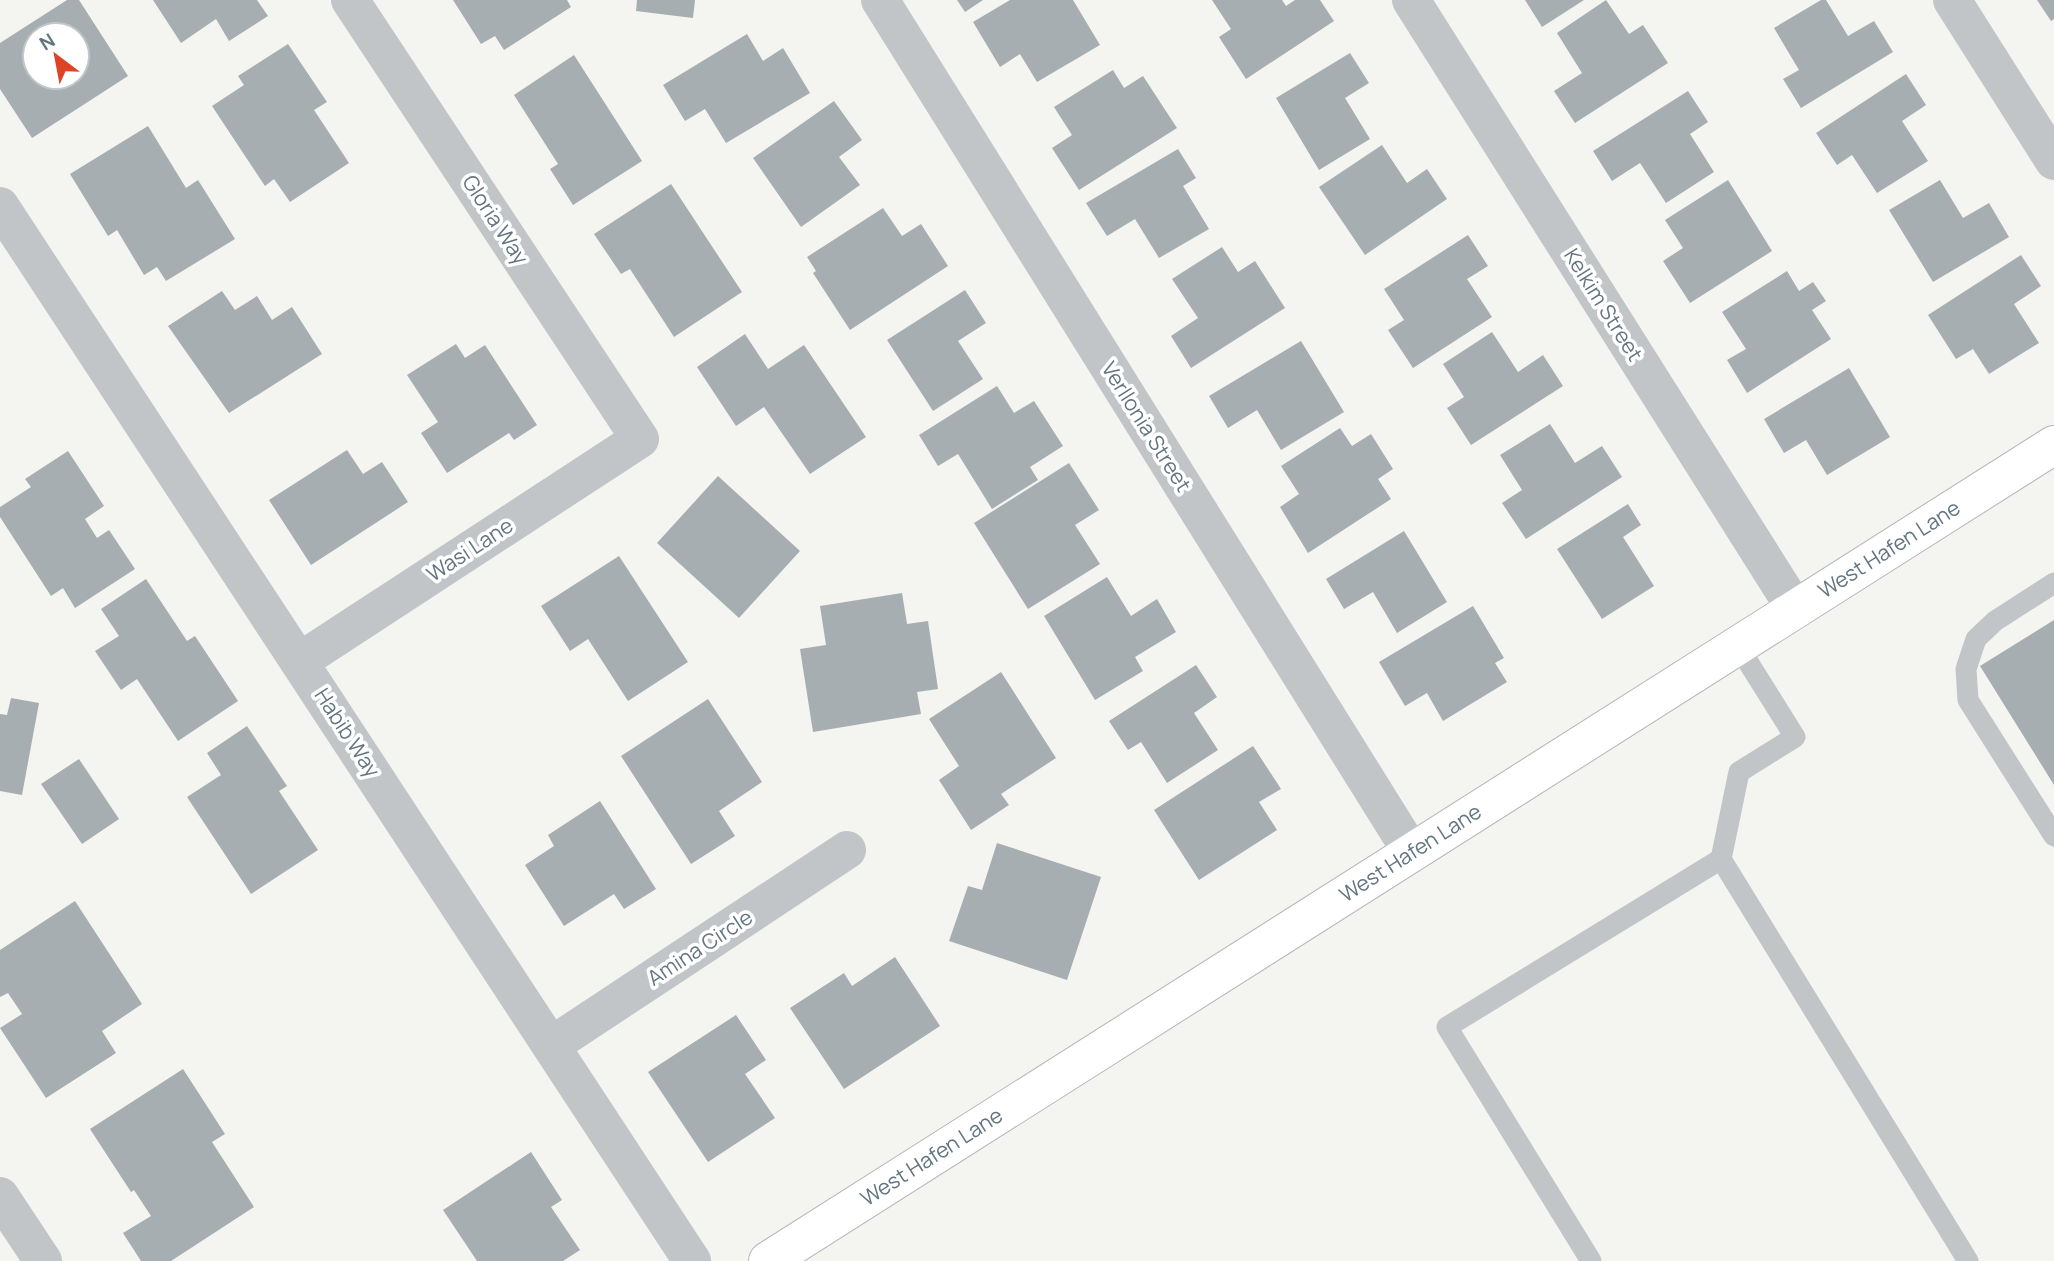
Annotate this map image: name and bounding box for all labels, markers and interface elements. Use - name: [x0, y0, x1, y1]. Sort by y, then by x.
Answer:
- north arrow: [21, 21, 91, 91]
- text: N: [34, 27, 60, 56]
- street label: Gloria Way: [457, 169, 535, 270]
- street label: Kelkim Street: [1558, 243, 1650, 366]
- street label: Verllonia Street: [1096, 356, 1198, 497]
- street label: West Hafen Lane: [1812, 493, 1965, 604]
- street label: Wasi Lane: [421, 511, 518, 587]
- street label: Habib Way: [309, 683, 387, 782]
- street label: West Hafen Lane: [1334, 797, 1486, 908]
- street label: Amina Circle: [641, 903, 757, 992]
- street label: West Hafen Lane: [855, 1101, 1008, 1212]

